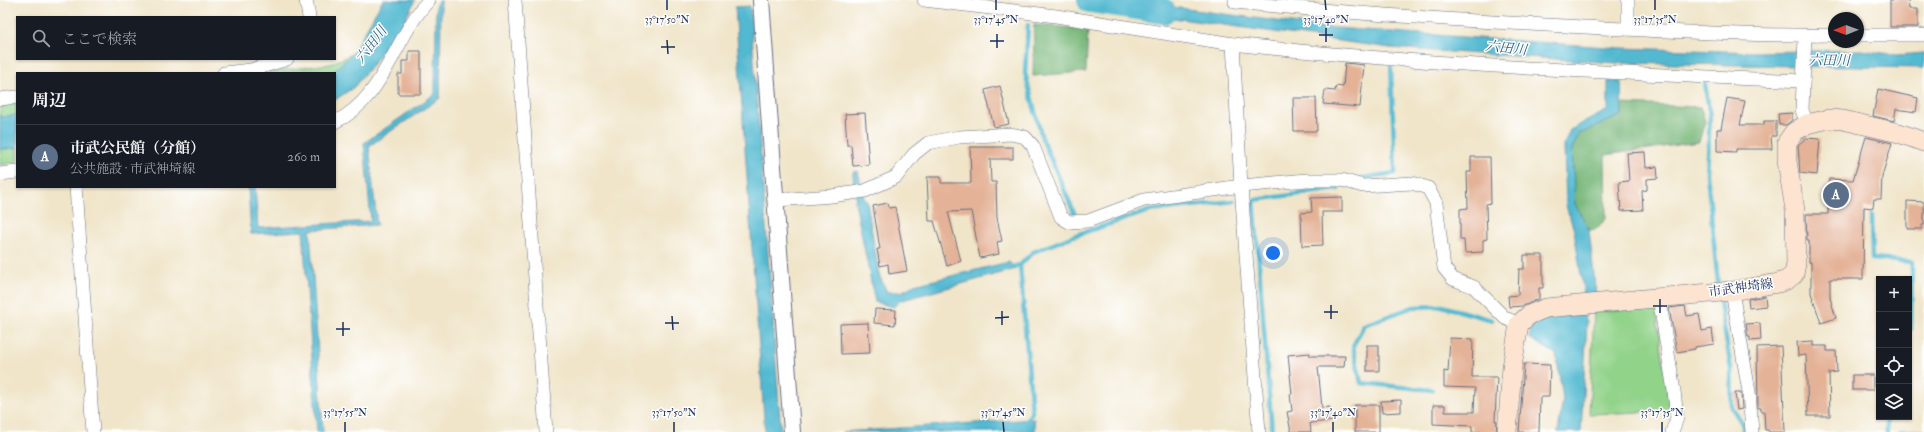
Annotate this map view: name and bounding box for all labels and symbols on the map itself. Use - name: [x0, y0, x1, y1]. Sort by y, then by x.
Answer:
- north arrow: [1828, 12, 1864, 48]
- text: 33°17'50"N: [645, 14, 689, 26]
- text: 33°17'45"N: [973, 14, 1019, 26]
- text: 33°17'40"N: [1303, 14, 1349, 26]
- text: 33°17'35"N: [1633, 14, 1677, 26]
- water label: 六田川: [352, 22, 392, 67]
- water label: 六田川: [1484, 37, 1530, 59]
- water label: 六田川: [1808, 52, 1852, 69]
- pin: A: [1823, 180, 1849, 210]
- your location: [1263, 243, 1283, 263]
- street label: 市武神埼線: [1708, 276, 1774, 300]
- text: 33°17'55"N: [323, 407, 367, 419]
- text: 33°17'50"N: [652, 407, 696, 419]
- text: 33°17'45"N: [980, 407, 1026, 419]
- text: 33°17'40"N: [1310, 407, 1356, 419]
- text: 33°17'35"N: [1640, 407, 1684, 419]

